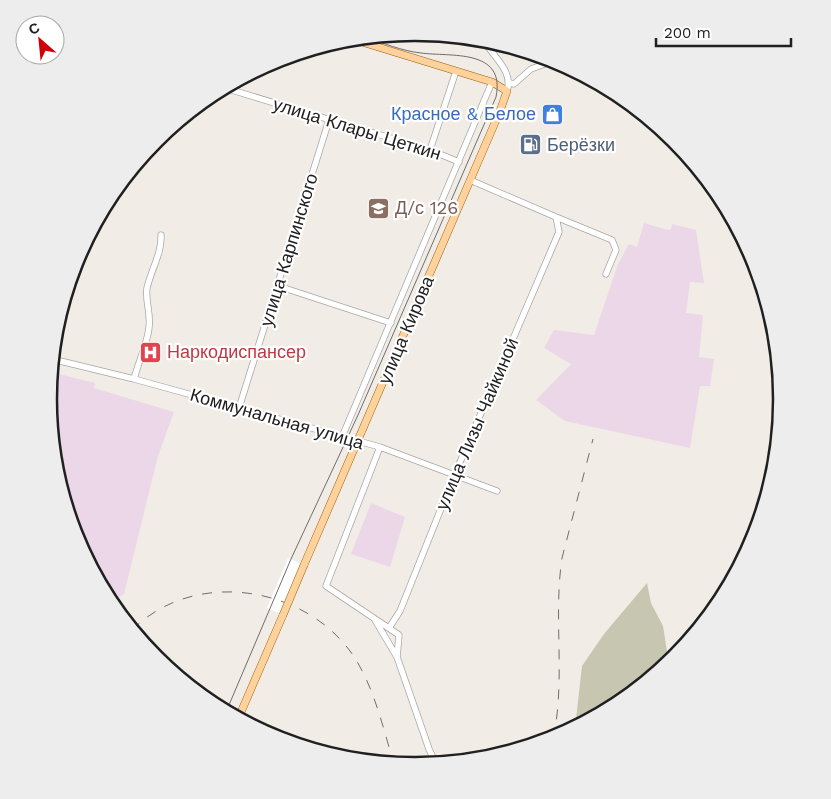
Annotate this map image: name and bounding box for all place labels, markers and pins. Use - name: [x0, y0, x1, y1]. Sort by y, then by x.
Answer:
- shop icon: Красное & Белое: [540, 102, 564, 126]
- place label: Красное & Белое: [391, 103, 536, 124]
- fuel station icon: Берёзки: [519, 133, 543, 157]
- place label: Берёзки: [547, 134, 615, 155]
- school or university icon: Д/с 126: [367, 196, 391, 220]
- place label: Д/с 126: [395, 197, 458, 218]
- hospital icon: Наркодиспансер: [139, 340, 163, 364]
- place label: Наркодиспансер: [167, 341, 306, 362]

